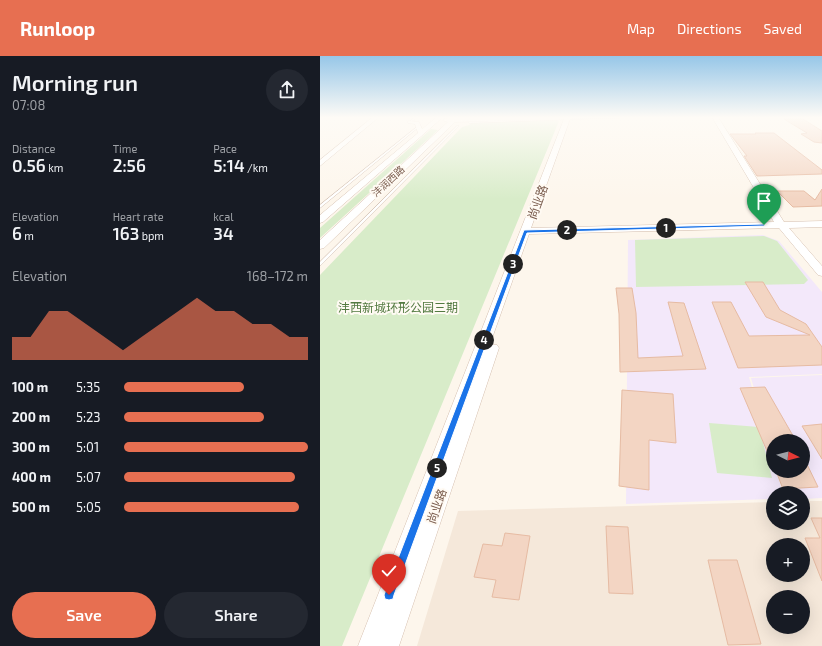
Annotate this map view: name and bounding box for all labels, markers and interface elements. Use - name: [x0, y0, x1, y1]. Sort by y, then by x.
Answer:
- text: Runloop: [20, 17, 95, 40]
- text: Map: [627, 20, 655, 37]
- text: Directions: [677, 20, 742, 37]
- text: Saved: [764, 20, 802, 37]
- text: Morning run: [12, 69, 138, 95]
- button: share: [266, 69, 308, 111]
- text: 07:08: [12, 97, 45, 113]
- text: Distance: [12, 142, 55, 155]
- text: Time: [113, 142, 137, 155]
- text: Pace: [213, 142, 237, 155]
- text: 0.56: [12, 155, 46, 175]
- text: 2:56: [113, 155, 146, 175]
- text: 5:14: [213, 155, 245, 175]
- text: km: [46, 161, 63, 174]
- text: /km: [245, 161, 268, 174]
- street label: 沣润西路: [369, 163, 407, 199]
- street label: 尚业路: [524, 183, 550, 221]
- pin: [747, 184, 781, 225]
- icon: arrive: [753, 190, 775, 212]
- text: Elevation: [12, 210, 59, 223]
- text: Heart rate: [113, 210, 164, 223]
- text: kcal: [213, 210, 233, 223]
- pin: 1: [656, 218, 676, 238]
- pin: 2: [557, 220, 577, 240]
- text: 1: [664, 221, 668, 234]
- text: 6: [12, 223, 22, 243]
- text: 163: [113, 223, 139, 243]
- text: 34: [213, 223, 234, 243]
- text: 2: [564, 223, 570, 236]
- text: m: [22, 229, 34, 242]
- text: bpm: [139, 229, 164, 242]
- pin: 3: [503, 254, 523, 274]
- text: 3: [510, 257, 516, 270]
- text: Elevation: [12, 268, 67, 284]
- text: 168–172 m: [247, 268, 308, 284]
- park label: 沣西新城环形公园三期: [338, 300, 458, 314]
- pin: 4: [474, 330, 494, 350]
- text: 4: [480, 333, 488, 346]
- text: 100 m: [12, 379, 48, 395]
- text: 5:35: [76, 379, 100, 395]
- text: 200 m: [12, 409, 50, 425]
- text: 5:23: [76, 409, 101, 425]
- north arrow: [766, 434, 810, 478]
- map controls: [766, 434, 810, 634]
- text: 300 m: [12, 439, 50, 455]
- text: 5:01: [76, 439, 99, 455]
- pin: 5: [427, 458, 447, 478]
- text: 5: [434, 461, 440, 474]
- text: 400 m: [12, 469, 51, 485]
- text: 5:07: [76, 469, 101, 485]
- button: layers: [766, 486, 810, 530]
- street label: 尚业路: [424, 487, 448, 525]
- text: 500 m: [12, 499, 50, 515]
- text: 5:05: [76, 499, 101, 515]
- button: +: [766, 538, 810, 582]
- pin: [372, 554, 406, 595]
- icon: check: [378, 560, 400, 582]
- button: −: [766, 590, 810, 634]
- button: Save: [12, 592, 156, 638]
- button: Share: [164, 592, 308, 638]

